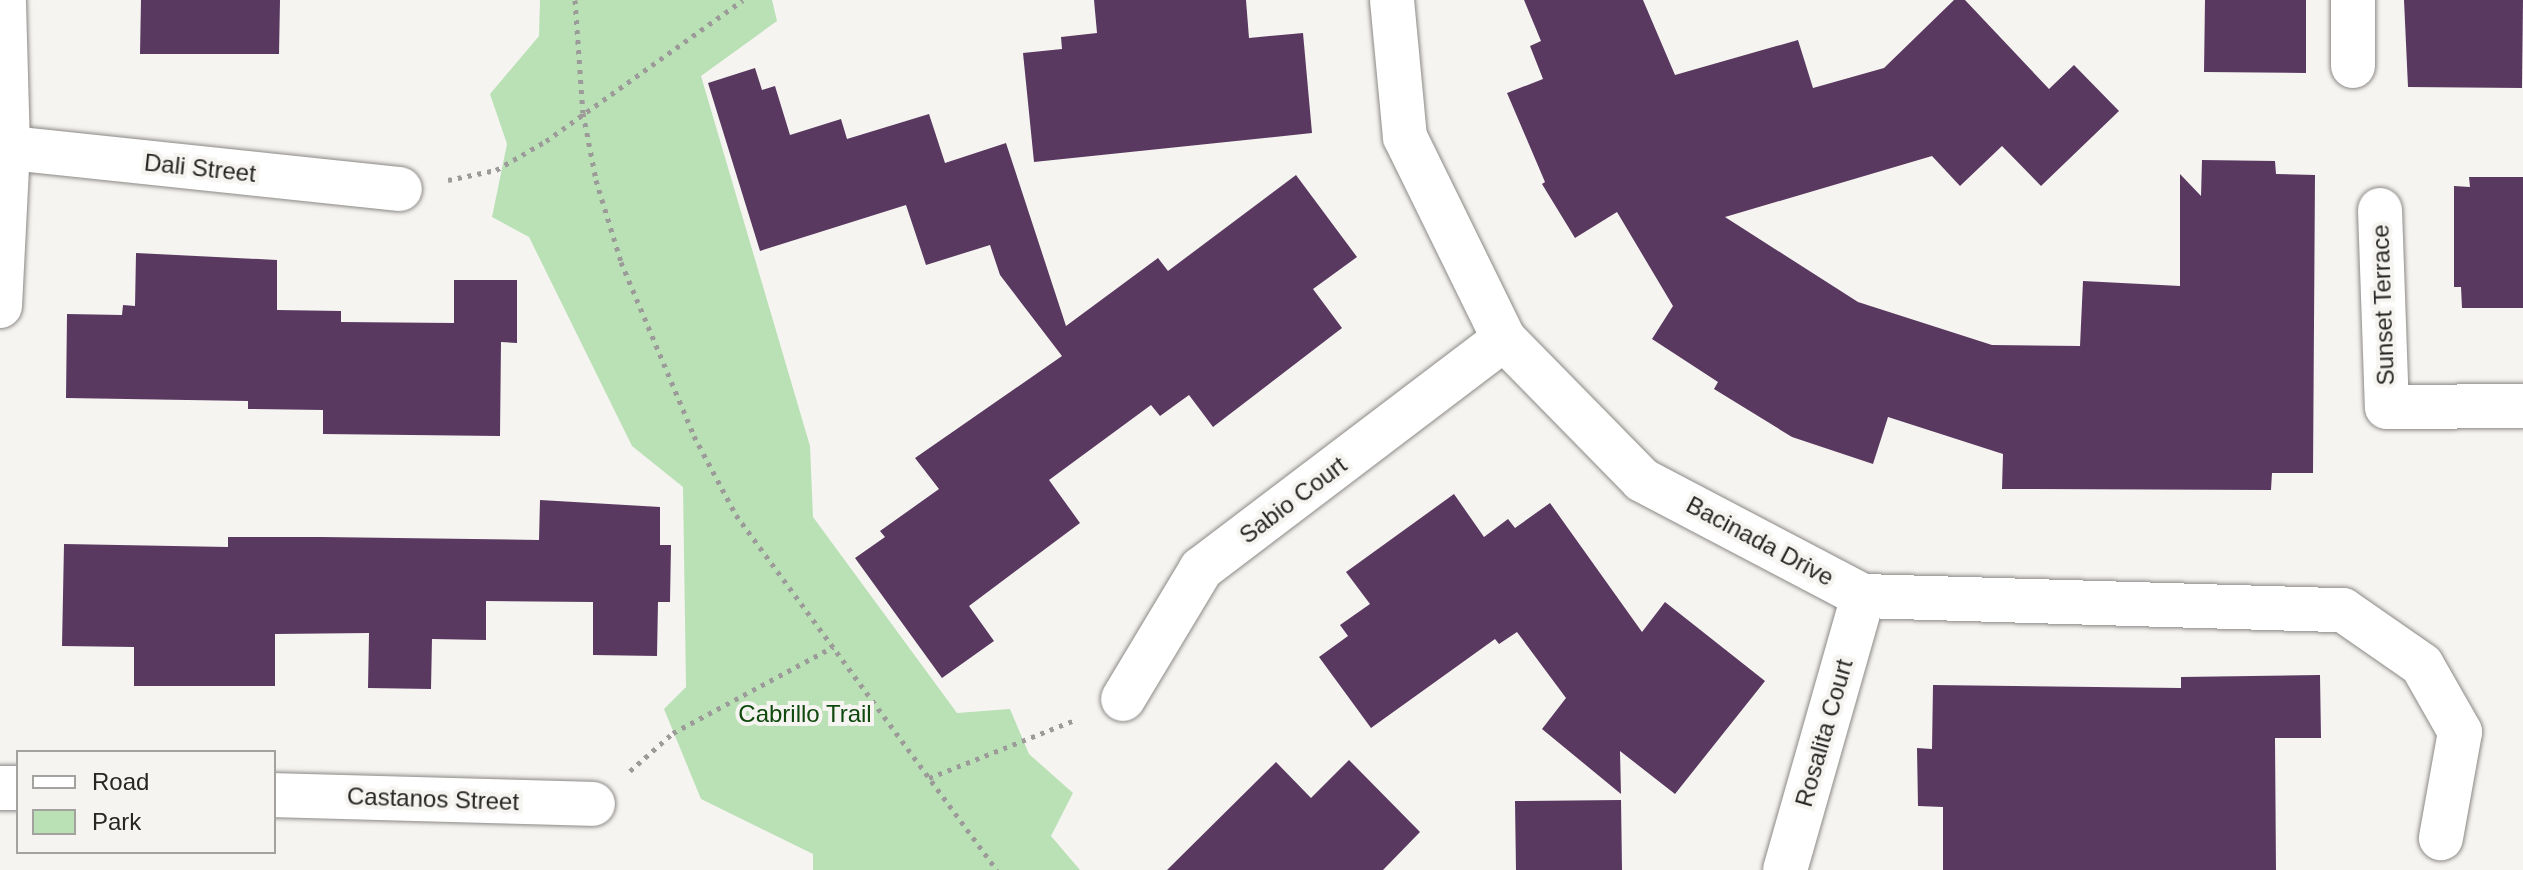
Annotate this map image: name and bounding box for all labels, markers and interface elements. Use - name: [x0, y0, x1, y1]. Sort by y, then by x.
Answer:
- street label: Dali Street: [143, 148, 257, 188]
- street label: Sunset Terrace: [2366, 224, 2400, 386]
- street label: Sabio Court: [1234, 450, 1352, 550]
- street label: Bacinada Drive: [1681, 490, 1839, 592]
- street label: Rosalita Court: [1789, 656, 1859, 810]
- park label: Cabrillo Trail: [738, 700, 872, 728]
- legend: [16, 750, 276, 854]
- text: Road: [92, 768, 149, 795]
- street label: Castanos Street: [347, 782, 519, 816]
- text: Park: [92, 808, 141, 835]

